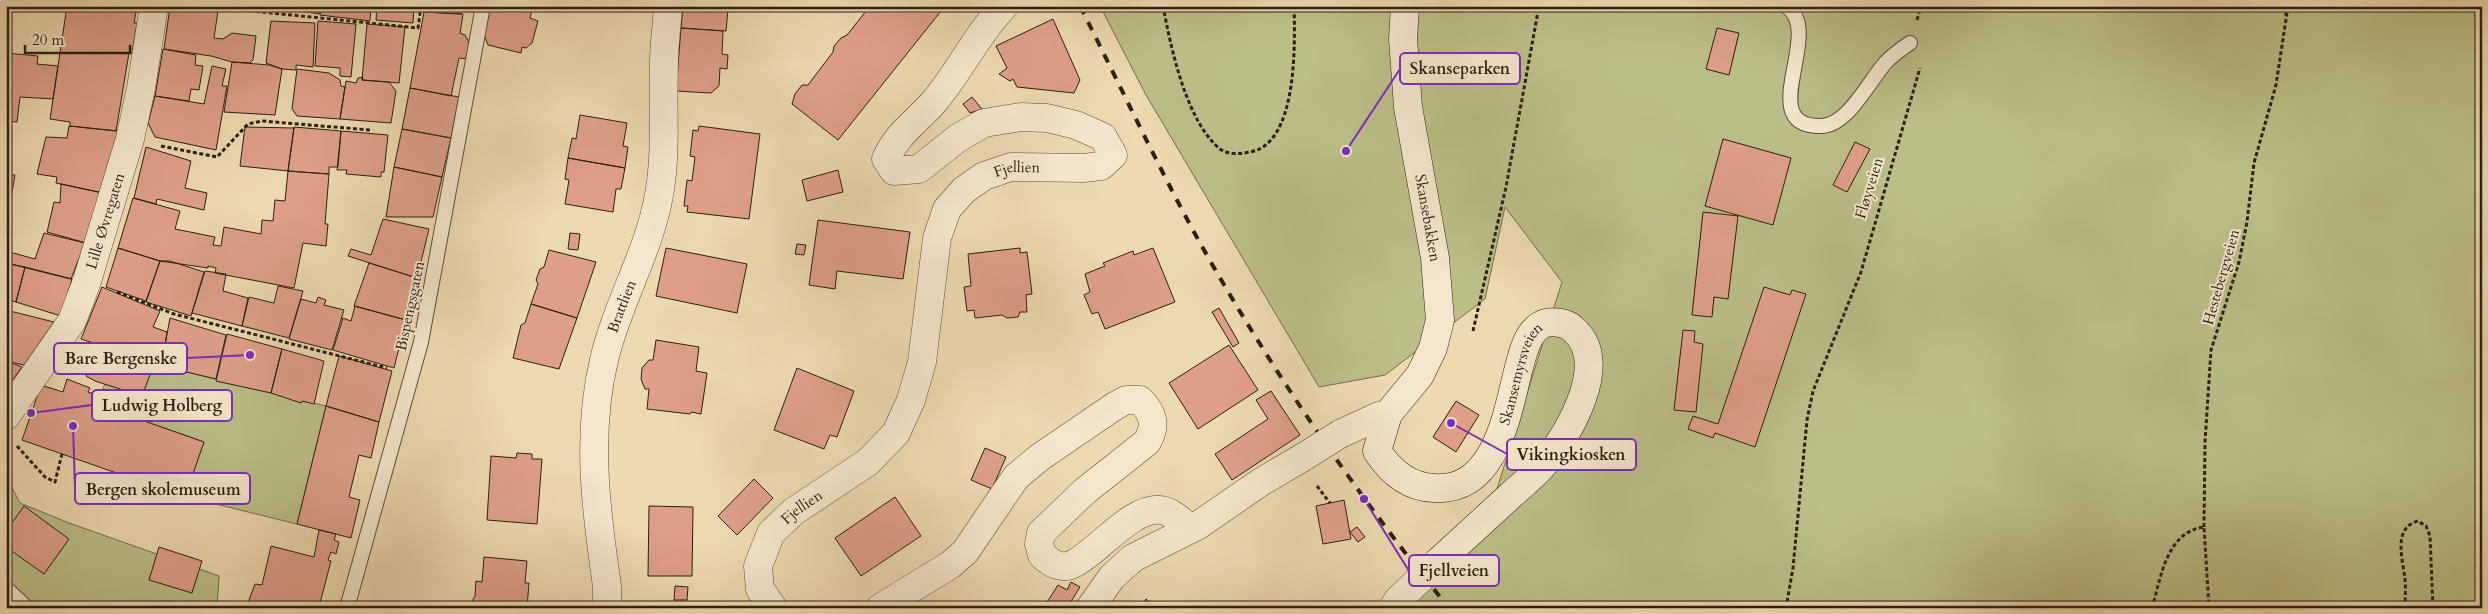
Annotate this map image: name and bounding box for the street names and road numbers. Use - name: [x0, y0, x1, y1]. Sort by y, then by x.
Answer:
- street label: Fløyveien: [1850, 155, 1888, 221]
- street label: Fjellien: [991, 157, 1041, 182]
- street label: Lille Øvregaten: [81, 170, 129, 272]
- street label: Skansebakken: [1410, 173, 1446, 264]
- street label: Hestebergveien: [2198, 226, 2244, 327]
- street label: Bispengsgaten: [391, 259, 429, 353]
- street label: Brattlien: [602, 276, 641, 335]
- street label: Skansemyrsveien: [1494, 317, 1547, 428]
- street label: Fjellien: [776, 485, 827, 528]

